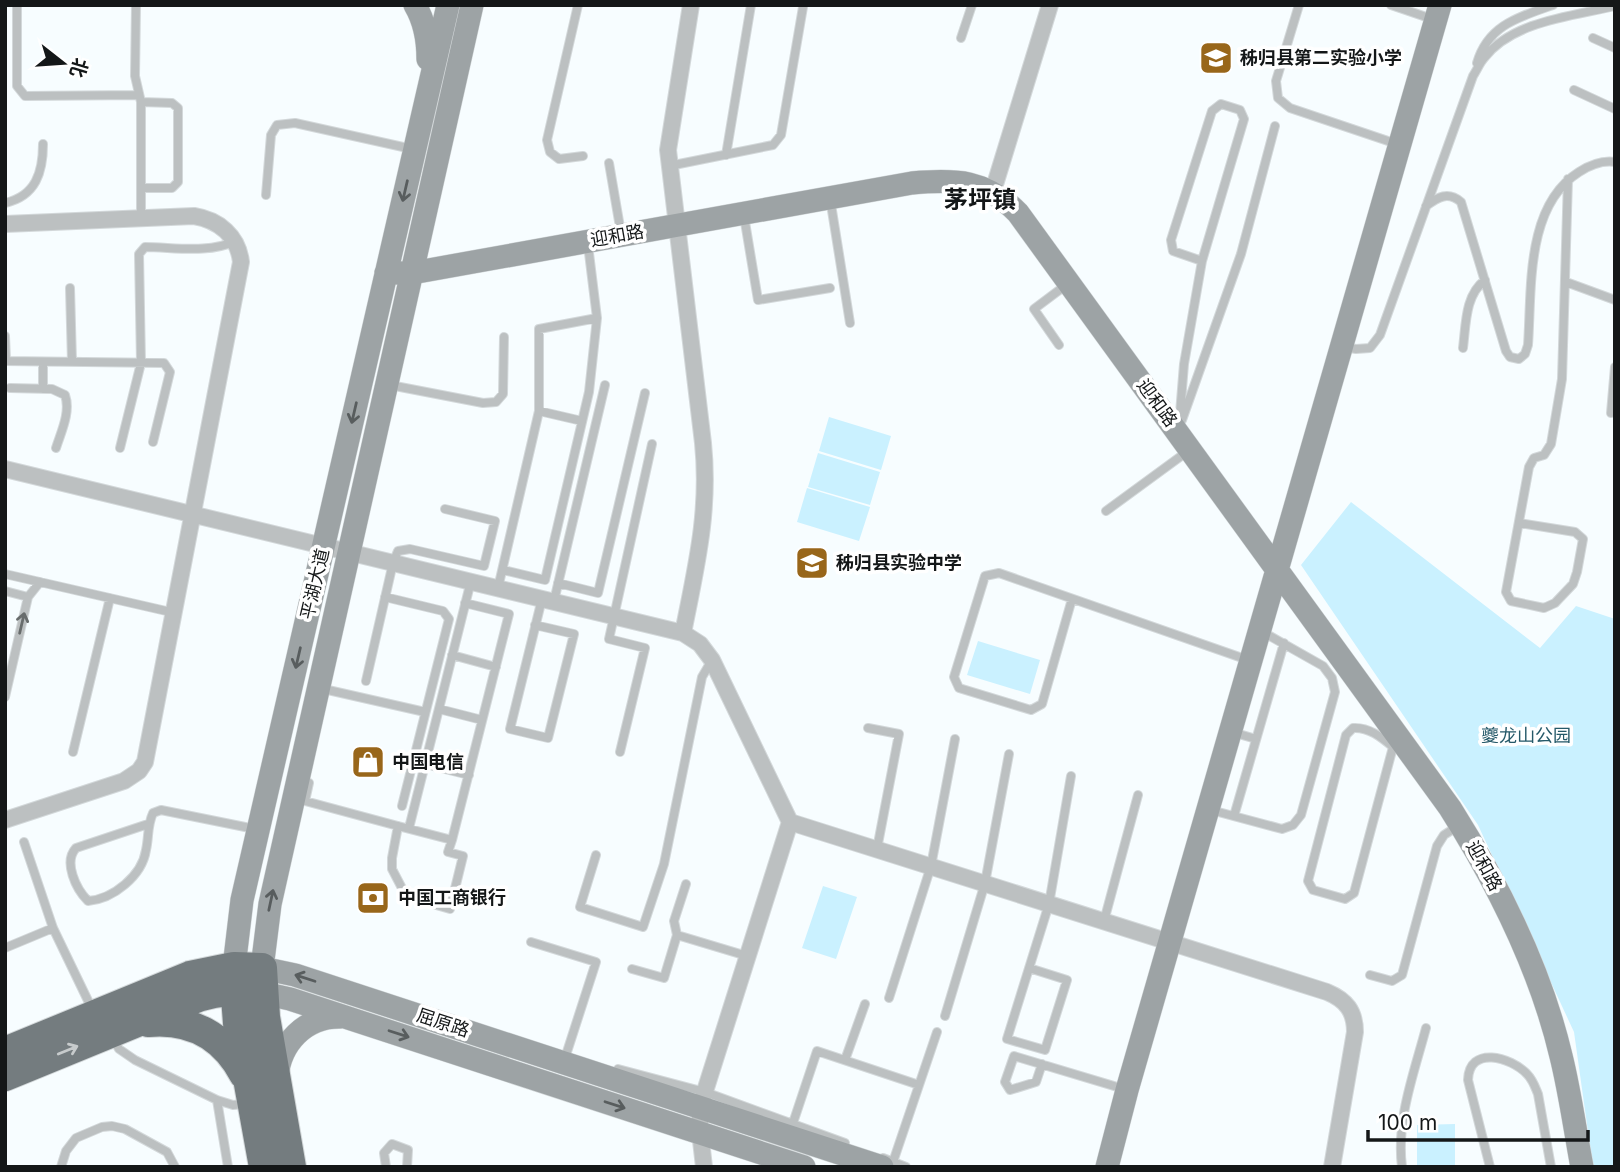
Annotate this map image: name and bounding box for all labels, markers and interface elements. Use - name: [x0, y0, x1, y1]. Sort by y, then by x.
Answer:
- north arrow: [28, 28, 98, 98]
- school or university icon: 秭归县第二实验小学: [1197, 39, 1235, 77]
- place label: 秭归县第二实验小学: [1240, 47, 1402, 68]
- text: 北: [65, 55, 93, 80]
- one-way arrow: [398, 179, 411, 202]
- district label: 茅坪镇: [944, 185, 1016, 214]
- street label: 迎和路: [589, 220, 645, 251]
- street label: 迎和路: [1133, 375, 1182, 431]
- one-way arrow: [347, 401, 360, 424]
- school or university icon: 秭归县实验中学: [793, 544, 831, 582]
- street label: 平湖大道: [296, 546, 333, 621]
- place label: 秭归县实验中学: [836, 552, 962, 573]
- one-way arrow: [16, 612, 30, 635]
- one-way arrow: [290, 647, 303, 669]
- park label: 夔龙山公园: [1481, 725, 1571, 746]
- shop icon: 中国电信: [349, 743, 387, 781]
- place label: 中国电信: [392, 751, 464, 772]
- street label: 迎和路: [1462, 837, 1507, 894]
- bank icon: 中国工商银行: [354, 879, 392, 917]
- place label: 中国工商银行: [398, 887, 506, 908]
- one-way arrow: [264, 889, 278, 912]
- one-way arrow: [294, 971, 316, 983]
- street label: 屈原路: [414, 1004, 472, 1041]
- one-way arrow: [387, 1029, 409, 1041]
- one-way arrow: [57, 1043, 79, 1056]
- scale bar: [1368, 1098, 1588, 1142]
- one-way arrow: [604, 1099, 626, 1112]
- text: 100 m: [1378, 1110, 1437, 1135]

